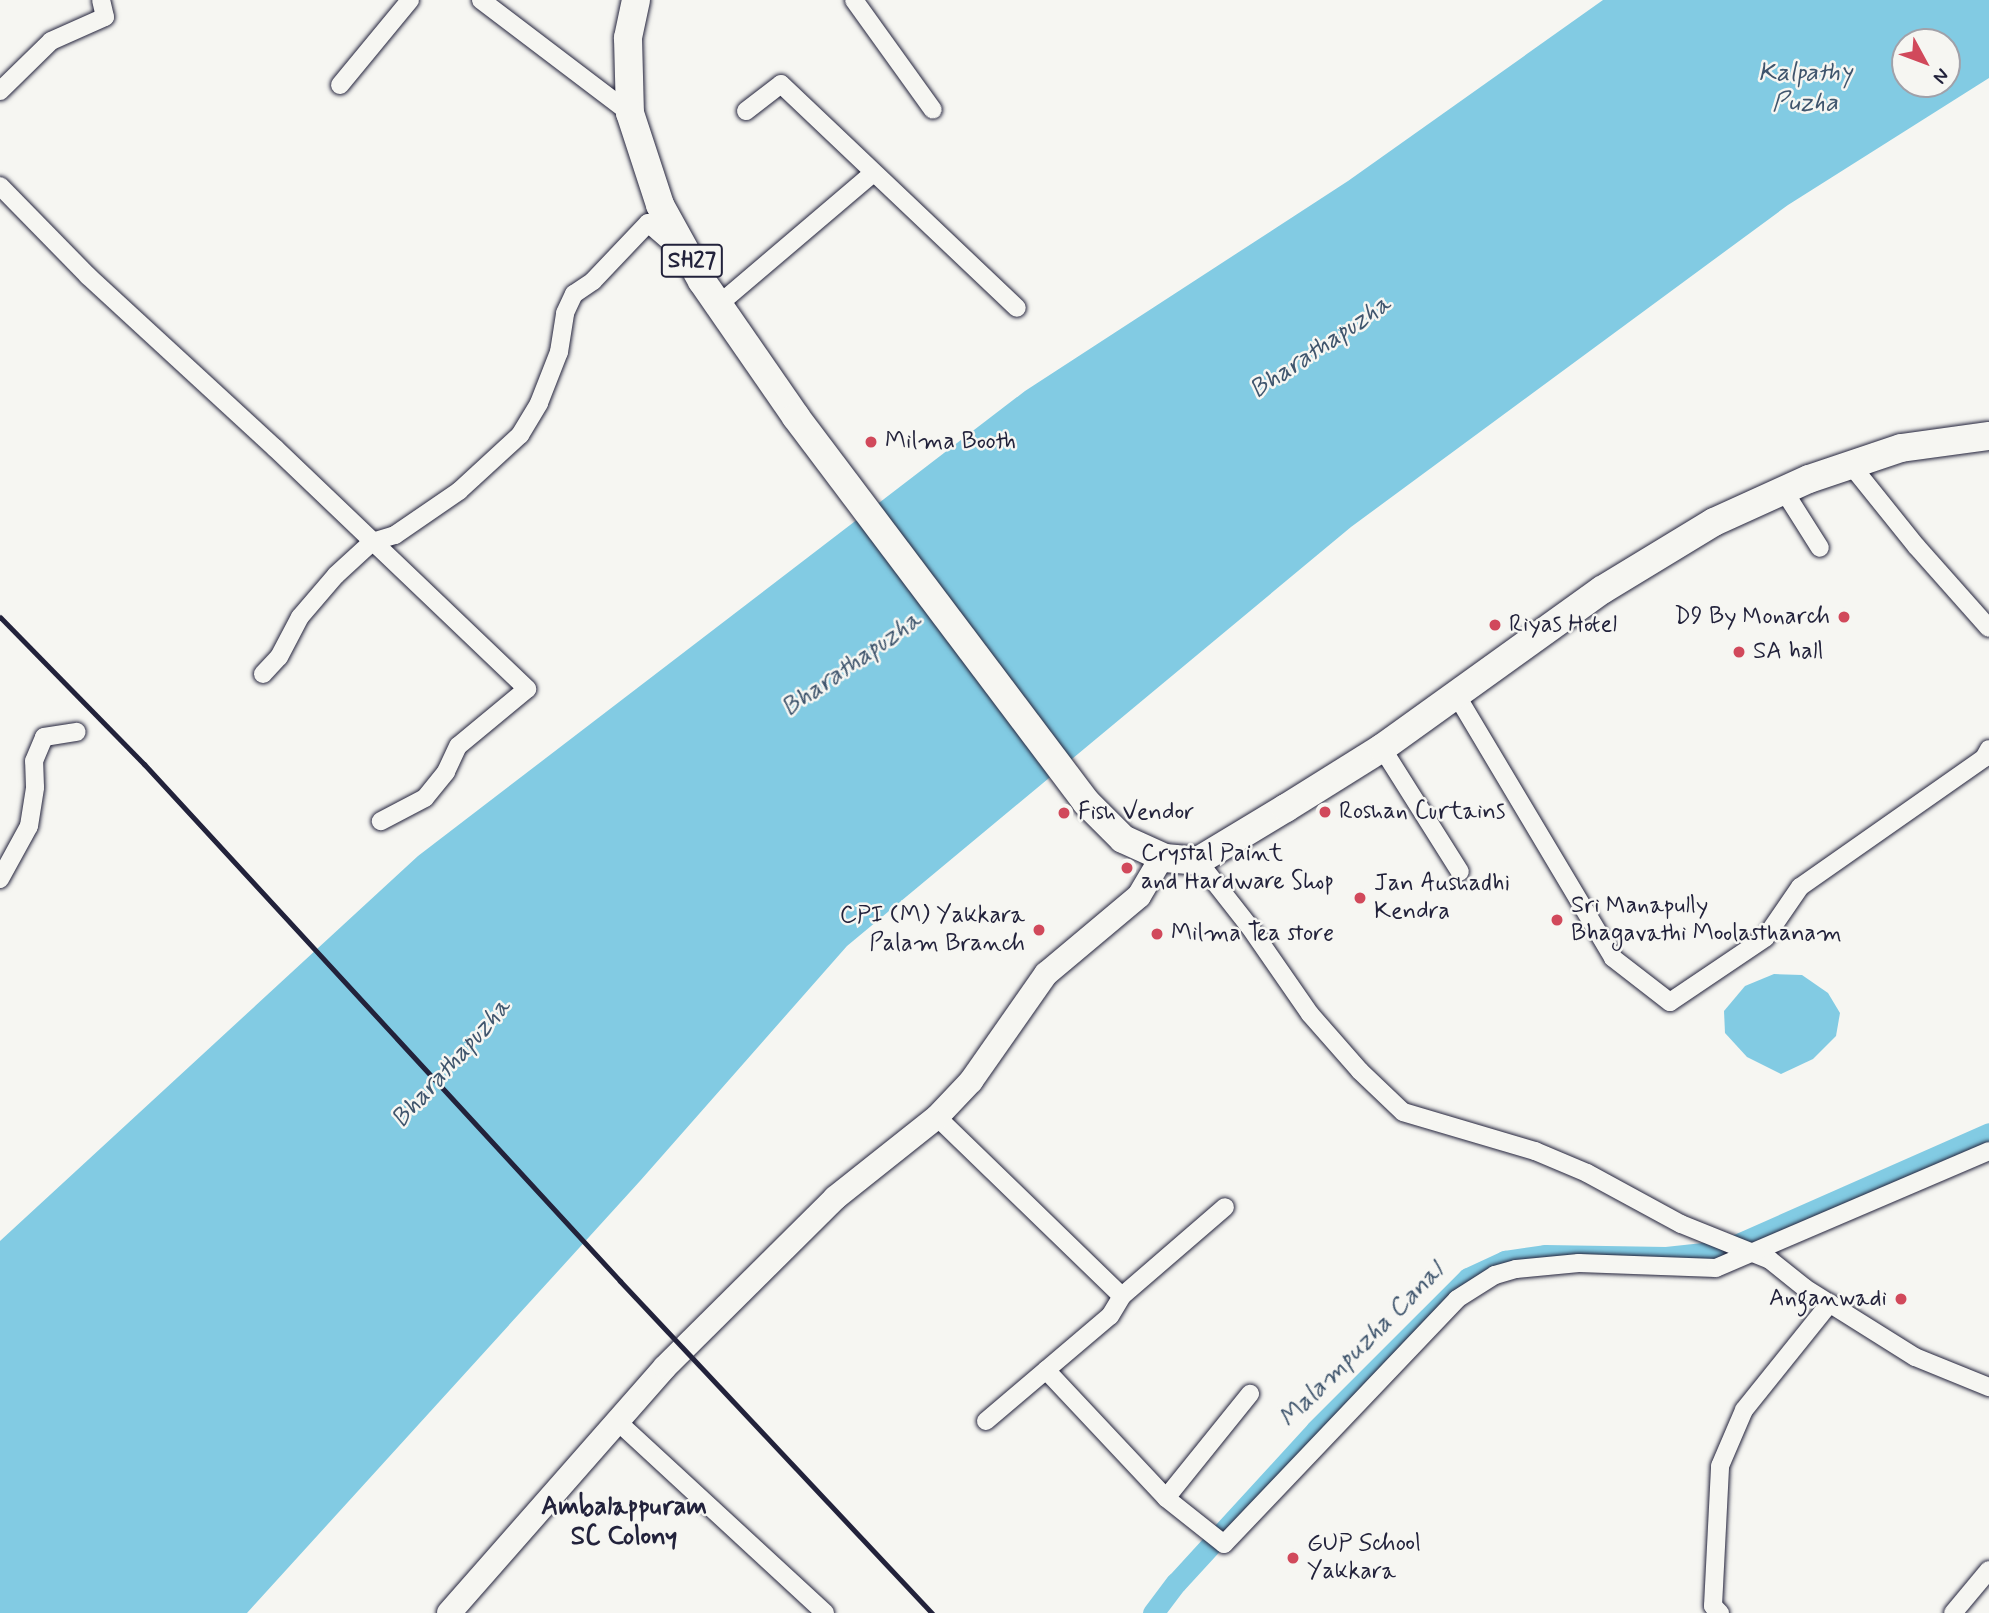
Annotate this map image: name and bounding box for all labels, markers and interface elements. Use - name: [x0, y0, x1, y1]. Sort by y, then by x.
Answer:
- north arrow: [1891, 28, 1961, 98]
- water label: Kalpathy Puzha: [1758, 58, 1852, 119]
- text: N: [1927, 63, 1954, 89]
- road number: SH27: [660, 242, 724, 280]
- water label: Bharathapuzha: [1244, 289, 1398, 407]
- place label: Milma Booth: [885, 428, 1016, 456]
- marker: Milma Booth: [863, 434, 879, 450]
- place label: D9 By Monarch: [1671, 603, 1830, 631]
- water label: Bharathapuzha: [776, 605, 928, 725]
- marker: D9 By Monarch: [1836, 609, 1852, 625]
- place label: Riyas Hotel: [1509, 611, 1617, 639]
- marker: Riyas Hotel: [1487, 617, 1503, 633]
- place label: SA hall: [1753, 638, 1823, 666]
- marker: SA hall: [1731, 644, 1747, 660]
- place label: Roshan Curtains: [1339, 798, 1504, 826]
- place label: Fish Vendor: [1078, 799, 1194, 827]
- marker: Roshan Curtains: [1317, 804, 1333, 820]
- marker: Fish Vendor: [1056, 805, 1072, 821]
- place label: Crystal Paint and Hardware Shop: [1141, 840, 1333, 896]
- marker: Crystal Paint and Hardware Shop: [1119, 860, 1135, 876]
- place label: Jan Aushadhi Kendra: [1374, 870, 1506, 926]
- marker: Jan Aushadhi Kendra: [1352, 890, 1368, 906]
- place label: Sri Manapully Bhagavathi Moolasthanam: [1571, 892, 1845, 948]
- place label: CPI (M) Yakkara Palam Branch: [840, 902, 1025, 958]
- marker: Sri Manapully Bhagavathi Moolasthanam: [1549, 912, 1565, 928]
- place label: Milma Tea store: [1171, 920, 1334, 948]
- marker: CPI (M) Yakkara Palam Branch: [1031, 922, 1047, 938]
- marker: Milma Tea store: [1149, 926, 1165, 942]
- water label: Bharathapuzha: [386, 993, 518, 1135]
- water label: Malampuzha Canal: [1274, 1258, 1450, 1434]
- place label: Anganwadi: [1769, 1285, 1887, 1313]
- marker: Anganwadi: [1893, 1291, 1909, 1307]
- district label: Ambalappuram SC Colony: [541, 1492, 707, 1554]
- place label: GUP School Yakkara: [1307, 1530, 1421, 1586]
- marker: GUP School Yakkara: [1285, 1550, 1301, 1566]

